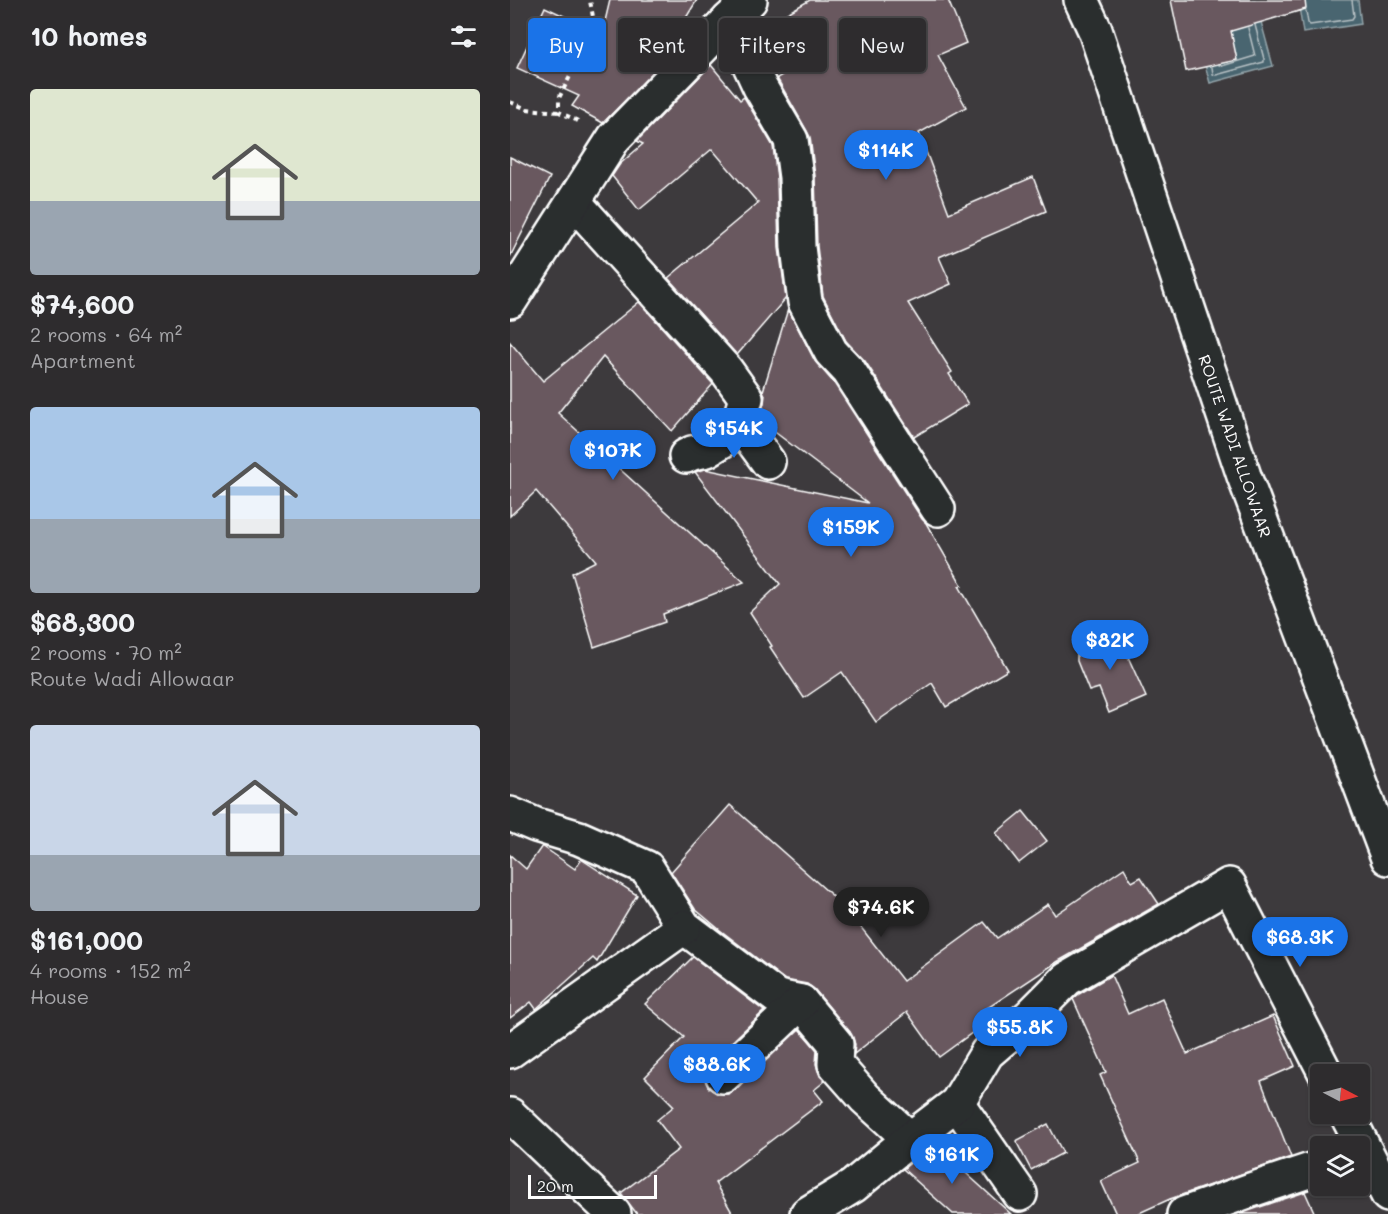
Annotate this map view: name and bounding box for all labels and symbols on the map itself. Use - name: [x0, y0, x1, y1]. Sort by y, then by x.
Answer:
- pin: $114K: [844, 130, 928, 181]
- street label: ROUTE WADI ALLOWAAR: [1194, 352, 1277, 540]
- pin: $154K: [692, 408, 776, 459]
- pin: $107K: [571, 430, 655, 481]
- pin: $159K: [809, 507, 893, 558]
- pin: $82K: [1074, 620, 1146, 671]
- pin: $74.6K: [832, 887, 930, 938]
- pin: $68.3K: [1251, 917, 1349, 968]
- pin: $55.8K: [971, 1007, 1069, 1058]
- pin: $88.6K: [668, 1044, 766, 1095]
- north arrow: [1310, 1064, 1370, 1124]
- pin: $161K: [910, 1134, 994, 1185]
- scale bar: [528, 1172, 657, 1200]

